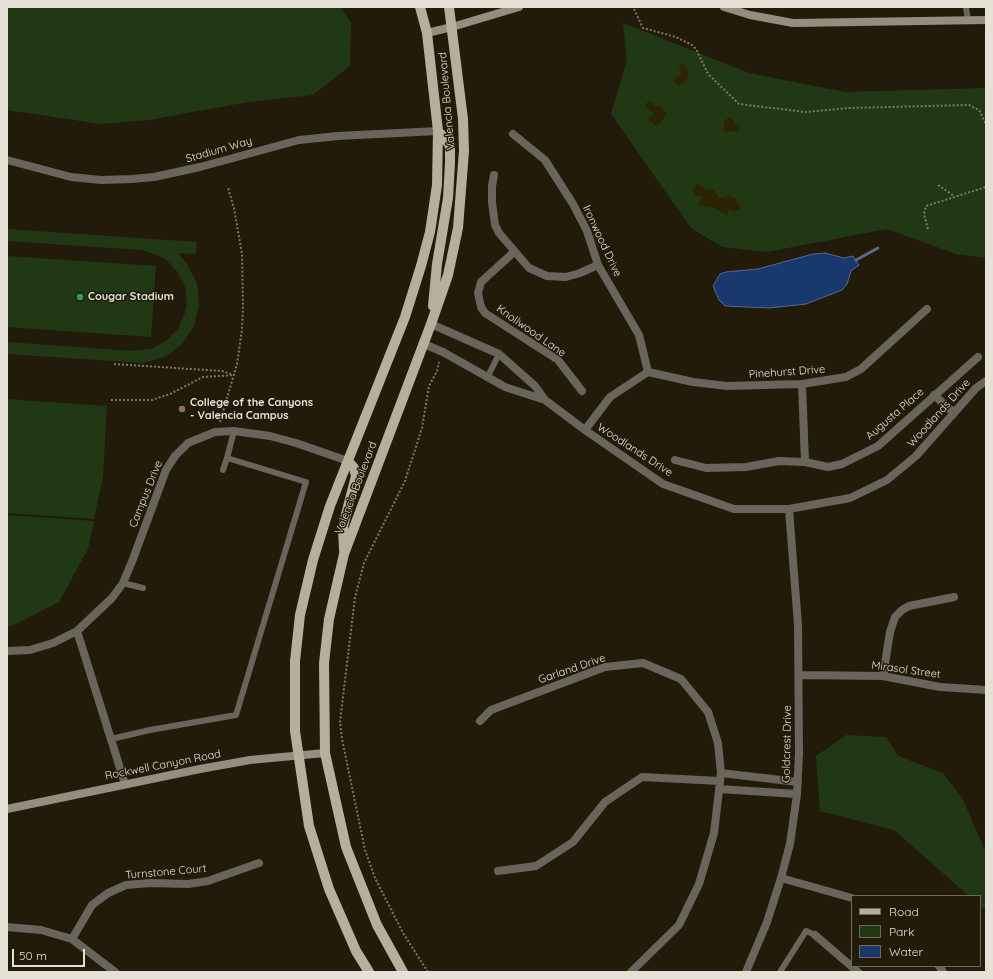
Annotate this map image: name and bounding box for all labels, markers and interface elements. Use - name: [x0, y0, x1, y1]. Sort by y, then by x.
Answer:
- street label: Valencia Boulevard: [436, 51, 458, 151]
- street label: Stadium Way: [184, 134, 254, 166]
- street label: Ironwood Drive: [580, 203, 624, 279]
- place label: Cougar Stadium: [88, 290, 174, 304]
- marker: Cougar Stadium: [75, 292, 85, 302]
- street label: Knollwood Lane: [494, 302, 568, 360]
- street label: Pinehurst Drive: [748, 363, 826, 381]
- street label: Woodlands Drive: [905, 376, 973, 450]
- street label: Augusta Place: [863, 385, 927, 443]
- place label: College of the Canyons - Valencia Campus: [190, 396, 313, 422]
- marker: College of the Canyons - Valencia Campus: [177, 404, 187, 414]
- street label: Woodlands Drive: [595, 421, 675, 479]
- street label: Valencia Boulevard: [332, 440, 380, 536]
- street label: Campus Drive: [126, 458, 166, 530]
- street label: Garland Drive: [537, 651, 607, 687]
- street label: Mirasol Street: [871, 659, 941, 681]
- street label: Goldcrest Drive: [780, 705, 794, 783]
- street label: Rockwell Canyon Road: [104, 747, 222, 783]
- street label: Turnstone Court: [125, 862, 207, 882]
- legend: [851, 895, 981, 967]
- text: Road: [889, 904, 919, 919]
- text: Park: [889, 924, 914, 939]
- scale bar: [14, 941, 87, 967]
- text: Water: [889, 944, 923, 959]
- text: 50 m: [19, 948, 47, 963]

